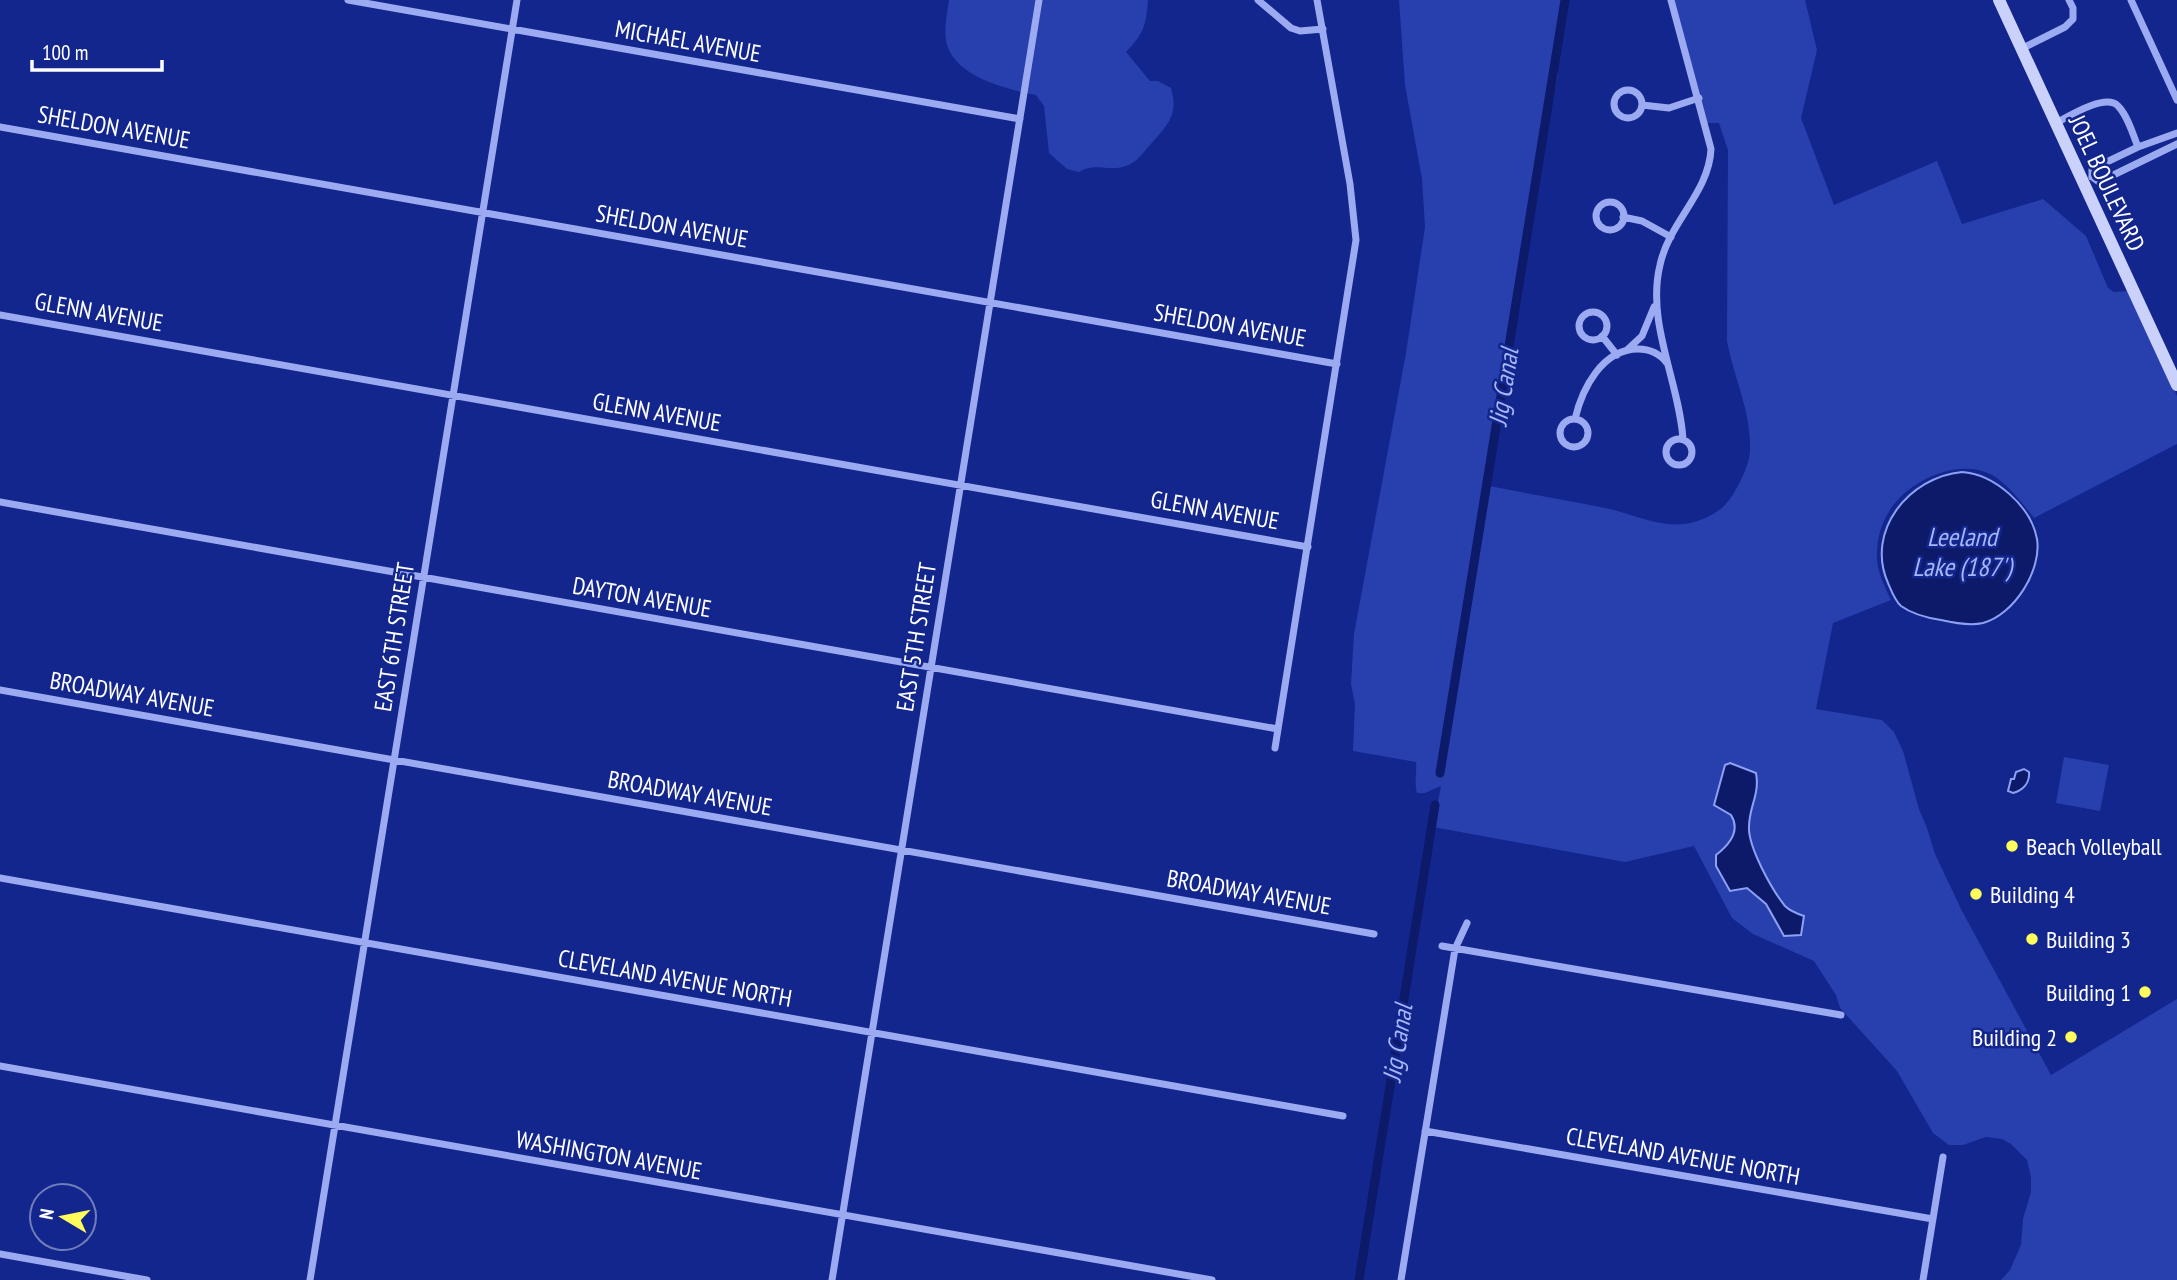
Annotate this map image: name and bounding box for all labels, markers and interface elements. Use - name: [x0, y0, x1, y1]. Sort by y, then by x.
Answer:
- street label: MICHAEL AVENUE: [613, 13, 763, 69]
- scale bar: [32, 28, 161, 72]
- text: 100 m: [42, 39, 88, 66]
- street label: SHELDON AVENUE: [35, 98, 193, 156]
- street label: JOEL BOULEVARD: [2062, 109, 2152, 256]
- street label: SHELDON AVENUE: [593, 197, 751, 255]
- street label: GLENN AVENUE: [32, 285, 166, 339]
- street label: SHELDON AVENUE: [1151, 296, 1309, 354]
- water label: Jig Canal: [1480, 343, 1526, 429]
- street label: GLENN AVENUE: [590, 385, 724, 439]
- street label: GLENN AVENUE: [1148, 483, 1282, 537]
- water label: Leeland Lake (187'): [1913, 520, 2014, 583]
- street label: EAST 6TH STREET: [367, 560, 421, 714]
- street label: EAST 5TH STREET: [889, 560, 943, 714]
- street label: DAYTON AVENUE: [570, 570, 714, 624]
- street label: BROADWAY AVENUE: [47, 664, 217, 724]
- street label: BROADWAY AVENUE: [605, 763, 775, 823]
- place label: Beach Volleyball: [2026, 831, 2162, 862]
- marker: Beach Volleyball: [2004, 838, 2020, 854]
- street label: BROADWAY AVENUE: [1164, 862, 1334, 922]
- place label: Building 4: [1990, 879, 2075, 910]
- marker: Building 4: [1968, 886, 1984, 902]
- place label: Building 3: [2046, 924, 2131, 955]
- marker: Building 3: [2024, 931, 2040, 947]
- street label: CLEVELAND AVENUE NORTH: [556, 942, 794, 1014]
- place label: Building 1: [2046, 977, 2131, 1008]
- marker: Building 1: [2137, 984, 2153, 1000]
- water label: Jig Canal: [1374, 999, 1420, 1085]
- place label: Building 2: [1972, 1022, 2057, 1053]
- marker: Building 2: [2063, 1029, 2079, 1045]
- street label: CLEVELAND AVENUE NORTH: [1564, 1120, 1802, 1192]
- street label: WASHINGTON AVENUE: [514, 1123, 704, 1187]
- north arrow: [28, 1182, 98, 1252]
- text: N: [34, 1207, 59, 1221]

